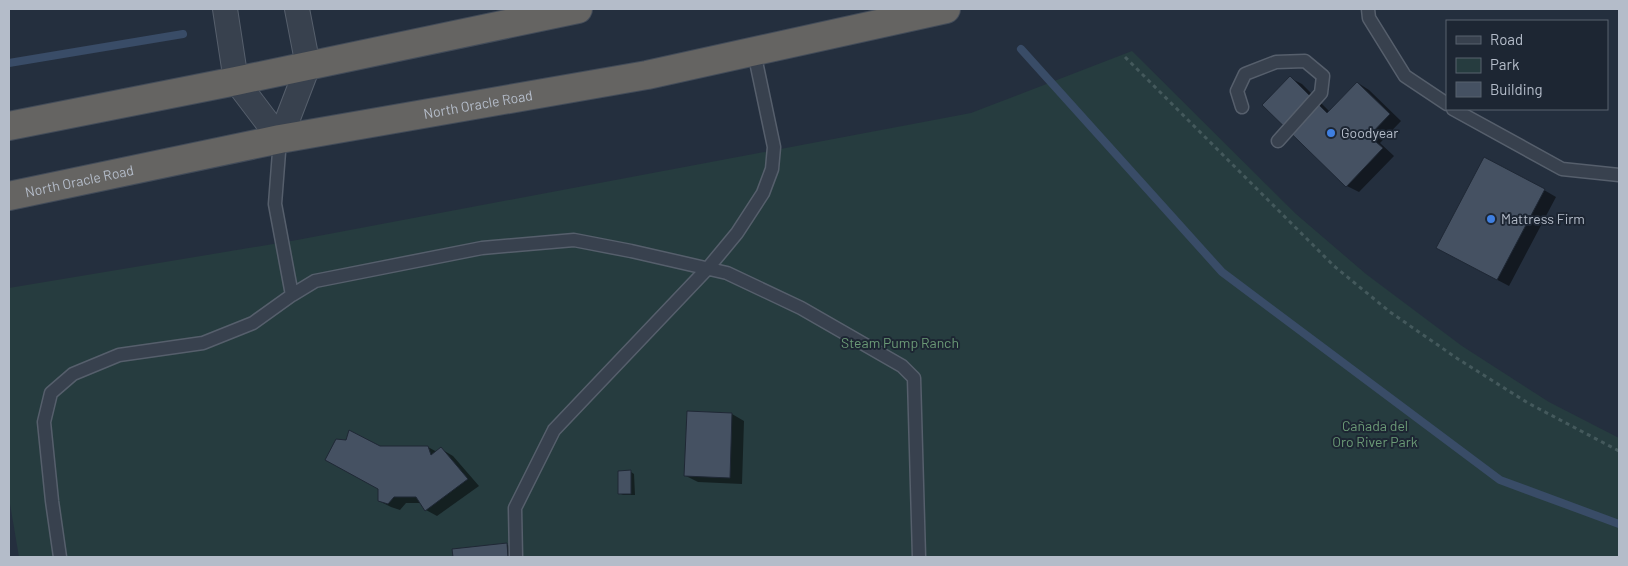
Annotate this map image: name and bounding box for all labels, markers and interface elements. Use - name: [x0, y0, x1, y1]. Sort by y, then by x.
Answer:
- legend: [1446, 20, 1608, 110]
- text: Road: [1490, 30, 1523, 48]
- text: Park: [1490, 55, 1520, 73]
- text: Building: [1490, 80, 1543, 98]
- street label: North Oracle Road: [422, 86, 534, 122]
- place label: Goodyear: [1341, 124, 1398, 141]
- marker: Goodyear: [1325, 127, 1337, 139]
- street label: North Oracle Road: [23, 161, 135, 200]
- place label: Mattress Firm: [1501, 210, 1585, 227]
- marker: Mattress Firm: [1485, 213, 1497, 225]
- park label: Steam Pump Ranch: [841, 334, 959, 351]
- park label: Cañada del Oro River Park: [1332, 417, 1418, 450]

